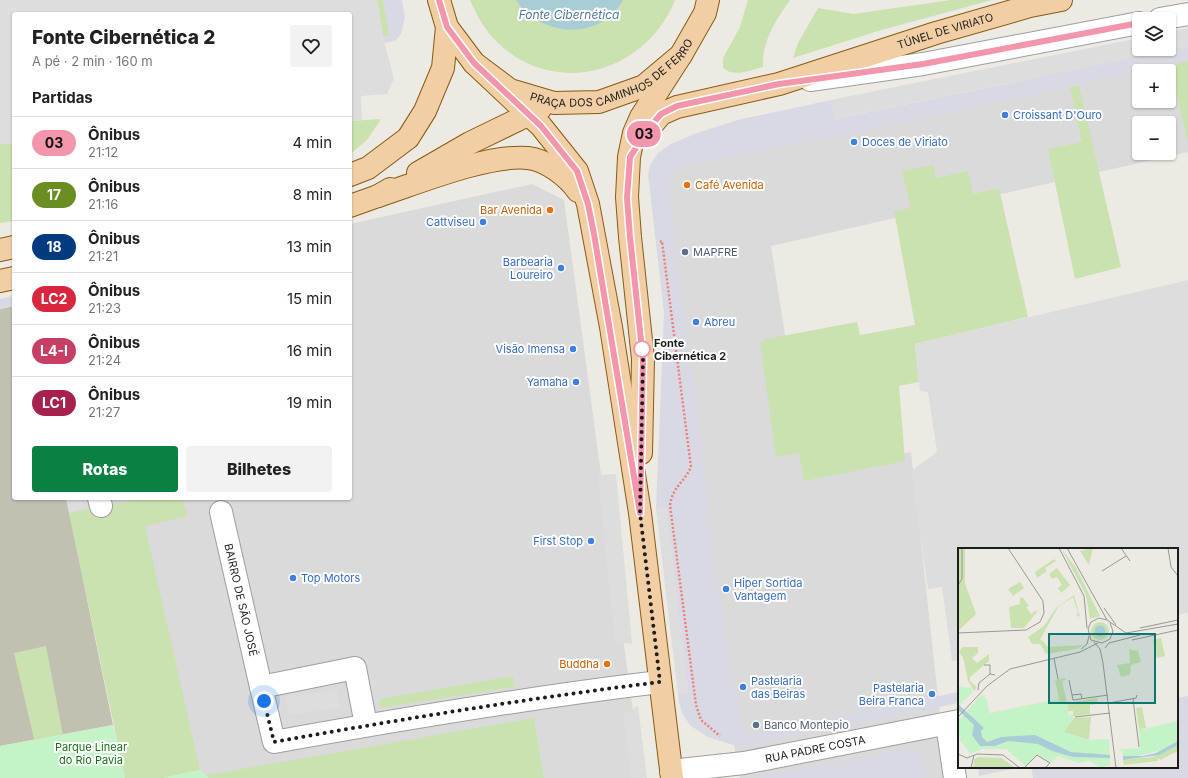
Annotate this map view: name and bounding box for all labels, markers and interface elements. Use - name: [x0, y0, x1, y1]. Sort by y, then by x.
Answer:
- water label: Fonte Cibernética: [519, 7, 619, 22]
- street label: TÚNEL DE VIRIATO: [895, 10, 995, 52]
- map controls: [1132, 12, 1176, 160]
- button: layers: [1132, 12, 1176, 56]
- button: heart: [290, 25, 332, 67]
- text: Fonte Cibernética 2: [32, 26, 215, 49]
- street label: PRAÇA DOS CAMINHOS DE FERRO: [528, 36, 696, 110]
- text: A pé · 2 min · 160 m: [32, 53, 153, 69]
- button: +: [1132, 64, 1176, 108]
- text: Partidas: [32, 88, 93, 107]
- place label: Croissant D'Ouro: [1013, 108, 1102, 122]
- marker: Croissant D'Ouro: [1000, 110, 1010, 120]
- button: −: [1132, 116, 1176, 160]
- line badge: 03: [626, 121, 662, 147]
- text: Ônibus: [88, 125, 140, 144]
- text: 03: [635, 125, 653, 142]
- text: 4 min: [292, 133, 332, 152]
- text: 03: [45, 134, 63, 151]
- place label: Doces de Viriato: [862, 135, 948, 149]
- marker: Doces de Viriato: [849, 137, 859, 147]
- text: 21:12: [88, 144, 118, 160]
- text: Ônibus: [88, 177, 140, 196]
- place label: Café Avenida: [695, 178, 764, 192]
- marker: Café Avenida: [682, 180, 692, 190]
- text: 8 min: [293, 185, 332, 204]
- text: 17: [47, 186, 61, 203]
- text: 21:16: [88, 196, 118, 212]
- place label: Bar Avenida: [480, 203, 542, 217]
- marker: Bar Avenida: [545, 205, 555, 215]
- place label: Cattviseu: [426, 215, 475, 229]
- marker: Cattviseu: [478, 217, 488, 227]
- text: Ônibus: [88, 229, 140, 248]
- text: 13 min: [287, 237, 332, 256]
- text: 18: [46, 238, 62, 255]
- place label: MAPFRE: [693, 245, 738, 259]
- marker: MAPFRE: [680, 247, 690, 257]
- text: 21:21: [88, 248, 118, 264]
- place label: Barbearia Loureiro: [503, 255, 553, 282]
- marker: Barbearia Loureiro: [556, 263, 566, 273]
- text: Ônibus: [88, 281, 140, 300]
- text: 15 min: [287, 289, 332, 308]
- text: LC2: [41, 290, 67, 307]
- text: 21:23: [88, 300, 121, 316]
- place label: Abreu: [704, 315, 735, 329]
- marker: Abreu: [691, 317, 701, 327]
- text: Ônibus: [88, 333, 140, 352]
- place label: Fonte Cibernética 2: [654, 336, 726, 363]
- marker: Fonte Cibernética 2: [633, 340, 651, 358]
- text: 16 min: [287, 341, 332, 360]
- text: L4-I: [40, 342, 68, 359]
- place label: Visão Imensa: [496, 342, 565, 356]
- marker: Visão Imensa: [568, 344, 578, 354]
- text: 21:24: [88, 352, 121, 368]
- place label: Yamaha: [527, 375, 568, 389]
- marker: Yamaha: [571, 377, 581, 387]
- text: Ônibus: [88, 385, 140, 404]
- text: 19 min: [287, 393, 332, 412]
- text: LC1: [42, 394, 66, 411]
- text: 21:27: [88, 404, 120, 420]
- button: Rotas: [32, 446, 178, 492]
- button: Bilhetes: [186, 446, 332, 492]
- place label: First Stop: [533, 534, 583, 548]
- marker: First Stop: [586, 536, 596, 546]
- street label: BAIRRO DE SÃO JOSÉ: [221, 542, 261, 658]
- inset map: [958, 548, 1178, 768]
- place label: Top Motors: [301, 571, 360, 585]
- marker: Top Motors: [288, 573, 298, 583]
- place label: Hiper Sortida Vantagem: [734, 576, 802, 603]
- marker: Hiper Sortida Vantagem: [721, 584, 731, 594]
- place label: Buddha: [559, 657, 599, 671]
- marker: Buddha: [602, 659, 612, 669]
- place label: Pastelaria das Beiras: [751, 674, 805, 701]
- place label: Pastelaria Beira Franca: [859, 681, 924, 708]
- marker: Pastelaria das Beiras: [738, 682, 748, 692]
- marker: Pastelaria Beira Franca: [927, 689, 937, 699]
- your location: [254, 691, 274, 711]
- place label: Banco Montepio: [764, 718, 849, 732]
- marker: Banco Montepio: [751, 720, 761, 730]
- street label: RUA PADRE COSTA: [764, 732, 867, 766]
- park label: Parque Linear do Rio Pavia: [55, 740, 127, 767]

